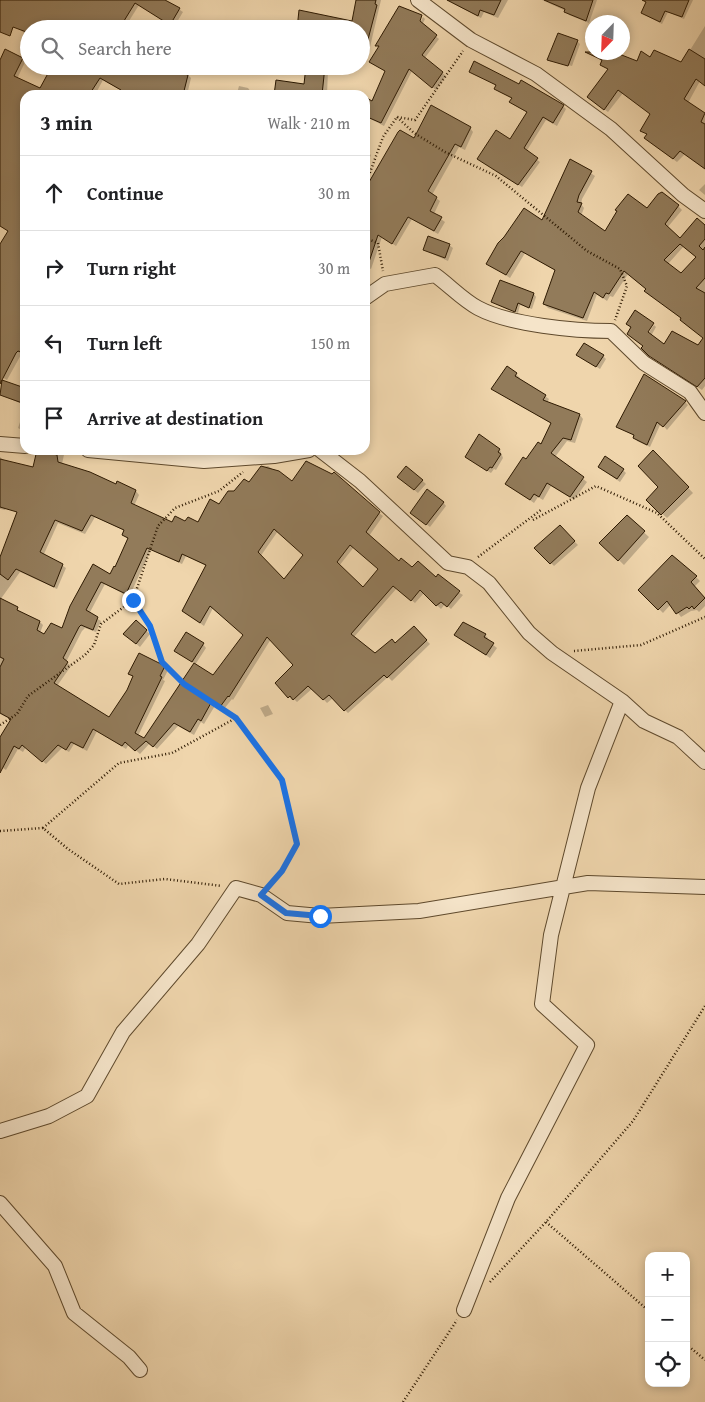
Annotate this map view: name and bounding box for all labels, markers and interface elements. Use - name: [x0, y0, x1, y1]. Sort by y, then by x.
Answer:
- north arrow: [585, 15, 630, 60]
- search box: [20, 20, 370, 75]
- icon: search: [38, 34, 66, 62]
- text: Search here: [78, 34, 172, 62]
- text: 3 min: [40, 107, 92, 138]
- text: Walk · 210 m: [267, 111, 350, 135]
- icon: ahead: [40, 179, 68, 207]
- text: Continue: [87, 179, 164, 207]
- text: 30 m: [318, 181, 350, 205]
- icon: right: [40, 254, 68, 282]
- text: Turn right: [87, 254, 176, 282]
- text: 30 m: [318, 256, 350, 280]
- icon: left: [40, 329, 68, 357]
- text: Turn left: [87, 329, 162, 357]
- text: 150 m: [310, 331, 350, 355]
- icon: arrive: [40, 404, 68, 432]
- text: Arrive at destination: [87, 404, 263, 432]
- route end: [122, 589, 145, 612]
- route start: [309, 905, 332, 928]
- map controls: [645, 1252, 690, 1387]
- button: +: [645, 1252, 690, 1297]
- button: −: [645, 1297, 690, 1342]
- button: locate: [645, 1342, 690, 1387]

